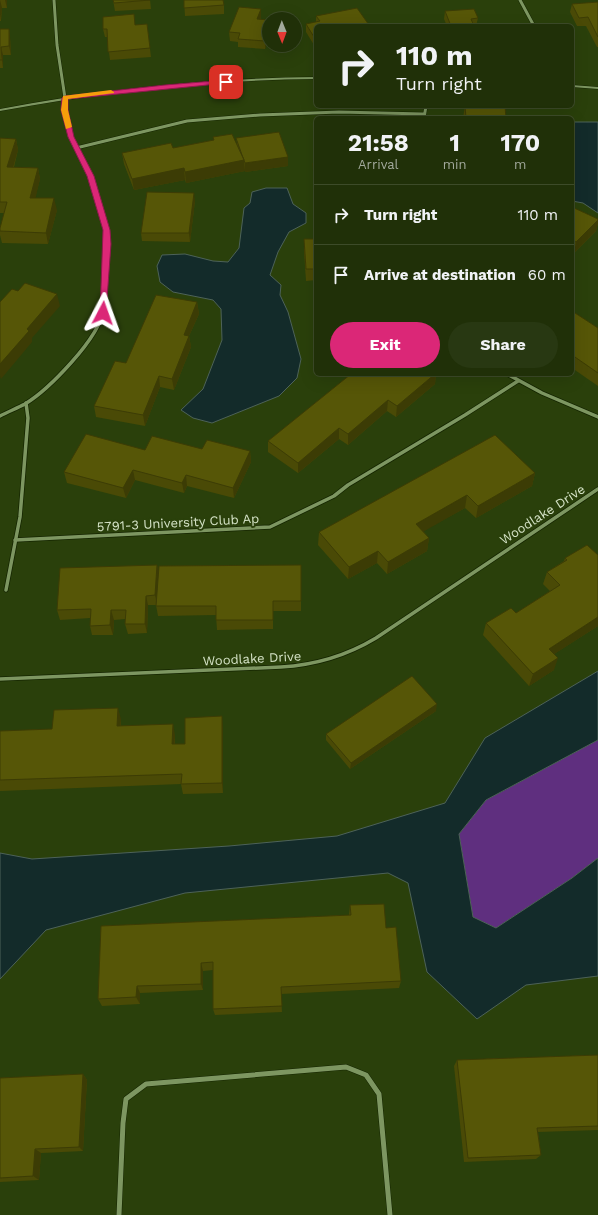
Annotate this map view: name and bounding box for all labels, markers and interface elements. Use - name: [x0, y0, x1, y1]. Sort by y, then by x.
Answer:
- north arrow: [262, 12, 302, 52]
- map controls: [262, 12, 302, 52]
- text: 110 m: [396, 39, 473, 72]
- icon: right: [330, 40, 382, 92]
- pin: [209, 65, 243, 99]
- icon: arrive: [215, 71, 237, 93]
- text: Turn right: [396, 73, 482, 94]
- text: 21:58: [348, 129, 409, 157]
- text: 1: [449, 129, 460, 157]
- text: 170: [500, 129, 540, 157]
- text: Arrival: [358, 157, 399, 172]
- text: min: [443, 157, 467, 172]
- text: m: [514, 157, 526, 172]
- icon: right: [330, 204, 352, 226]
- text: Turn right: [364, 206, 437, 224]
- text: 110 m: [518, 206, 558, 224]
- icon: arrive: [330, 264, 352, 286]
- text: Arrive at destination: [364, 266, 516, 284]
- text: 60 m: [528, 266, 566, 284]
- position arrow: [82, 292, 124, 334]
- button: Exit: [330, 322, 440, 368]
- button: Share: [448, 322, 558, 368]
- street label: Woodlake Drive: [497, 481, 588, 548]
- street label: 5791-3 University Club Ap: [96, 511, 260, 534]
- street label: Woodlake Drive: [202, 648, 302, 669]

